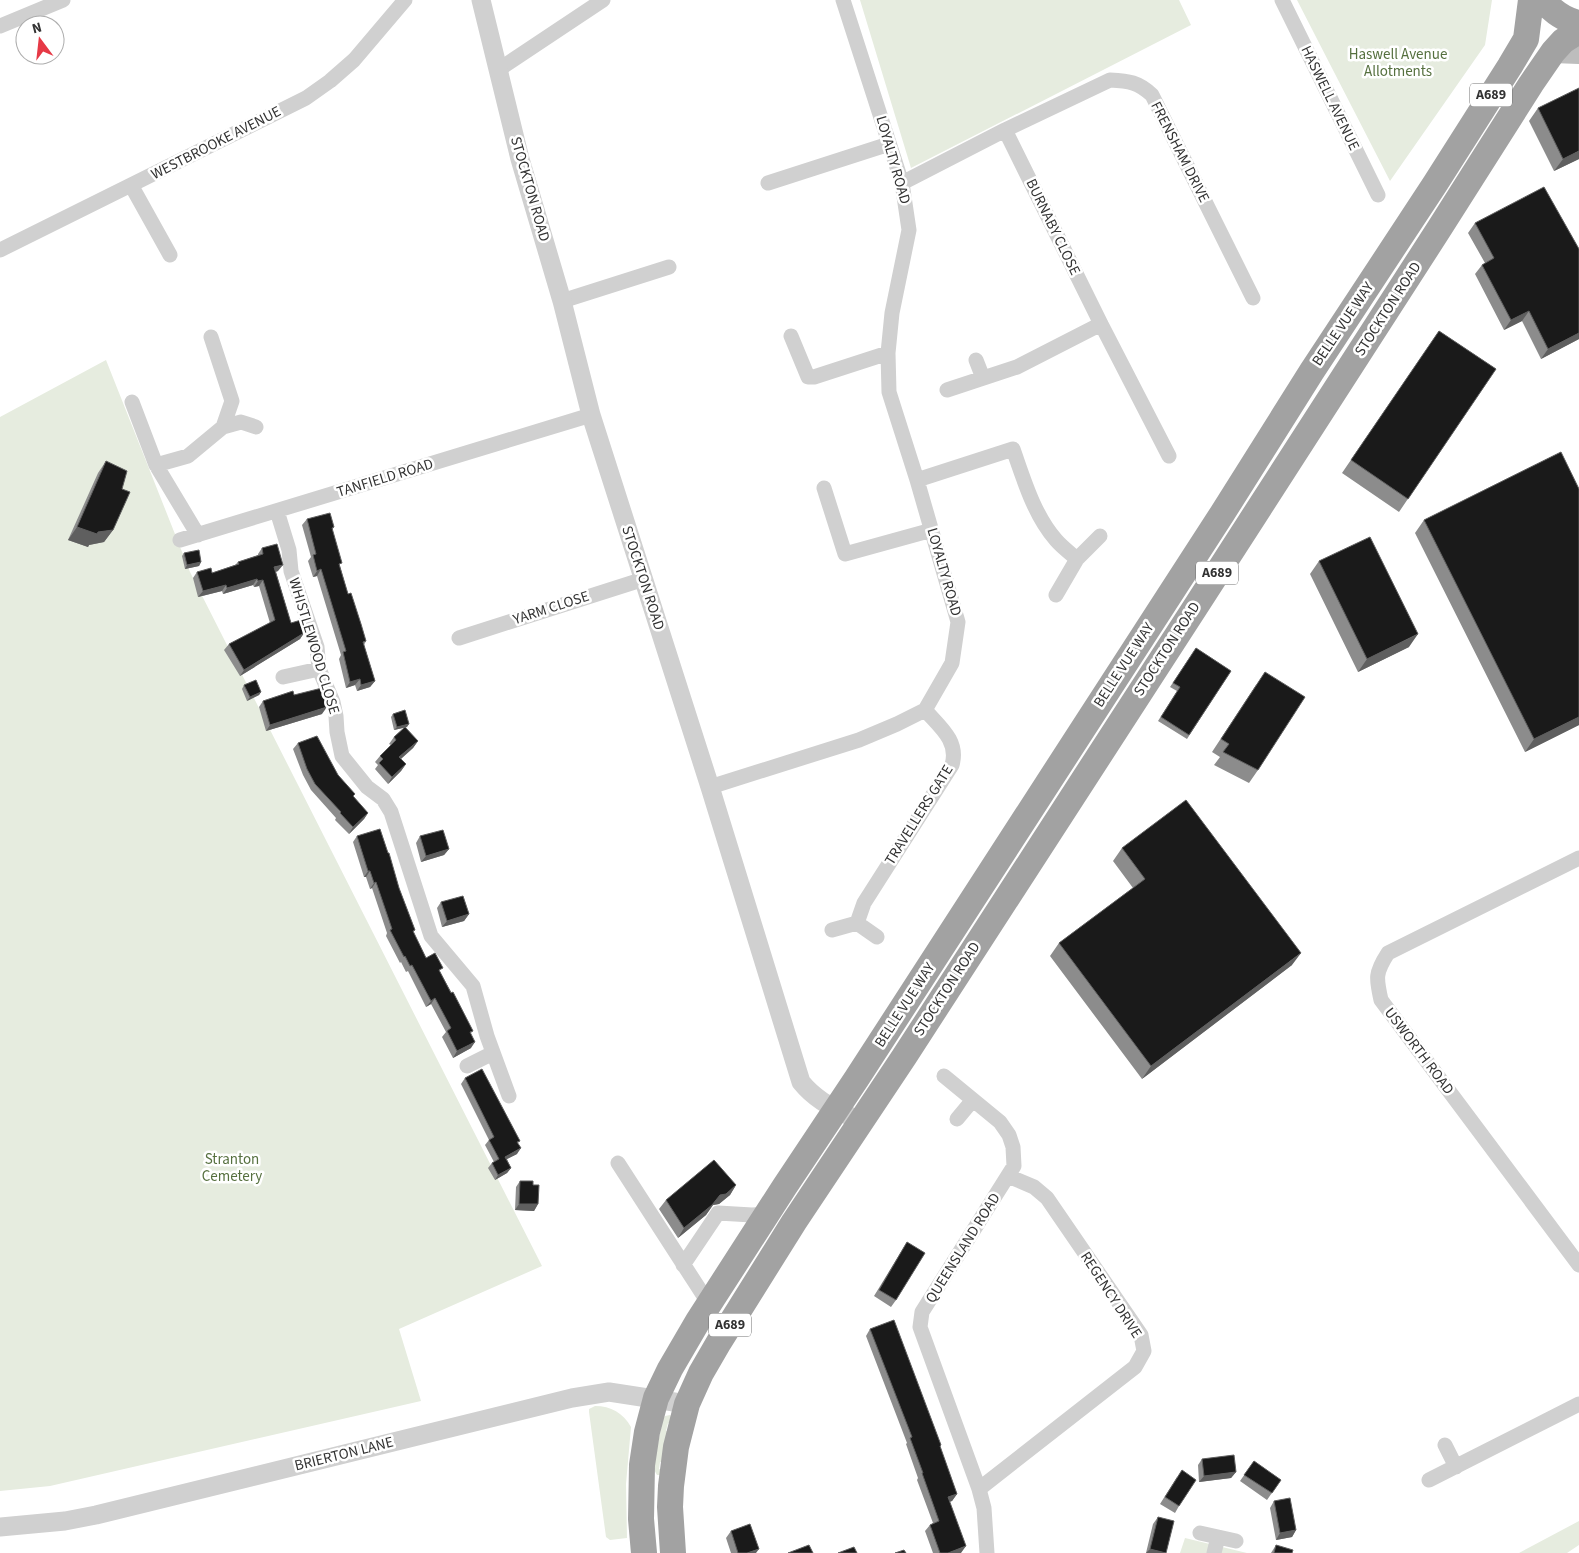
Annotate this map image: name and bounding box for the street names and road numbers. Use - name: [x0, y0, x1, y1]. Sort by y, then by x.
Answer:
- street label: HASWELL AVENUE: [1296, 42, 1364, 154]
- road number: A689: [1470, 84, 1512, 106]
- street label: FRENSHAM DRIVE: [1146, 98, 1215, 206]
- street label: WESTBROOKE AVENUE: [147, 101, 285, 185]
- street label: LOYALTY ROAD: [870, 113, 916, 207]
- street label: STOCKTON ROAD: [505, 134, 555, 244]
- street label: BURNABY CLOSE: [1021, 175, 1085, 279]
- street label: STOCKTON ROAD: [1350, 258, 1426, 360]
- street label: BELLE VUE WAY: [1307, 277, 1379, 370]
- street label: TANFIELD ROAD: [334, 453, 436, 503]
- street label: STOCKTON ROAD: [616, 523, 670, 633]
- street label: LOYALTY ROAD: [921, 525, 967, 619]
- road number: A689: [1196, 562, 1238, 584]
- street label: WHISTLEWOOD CLOSE: [283, 575, 345, 717]
- street label: YARM CLOSE: [509, 586, 592, 630]
- street label: STOCKTON ROAD: [1129, 598, 1205, 700]
- street label: BELLE VUE WAY: [1089, 618, 1160, 711]
- street label: TRAVELLERS GATE: [880, 761, 958, 869]
- street label: STOCKTON ROAD: [909, 938, 985, 1040]
- street label: BELLE VUE WAY: [870, 958, 941, 1051]
- street label: USWORTH ROAD: [1379, 1003, 1459, 1099]
- street label: QUEENSLAND ROAD: [921, 1189, 1005, 1307]
- street label: REGENCY DRIVE: [1075, 1248, 1147, 1342]
- road number: A689: [709, 1314, 751, 1336]
- street label: BRIERTON LANE: [292, 1432, 396, 1476]

